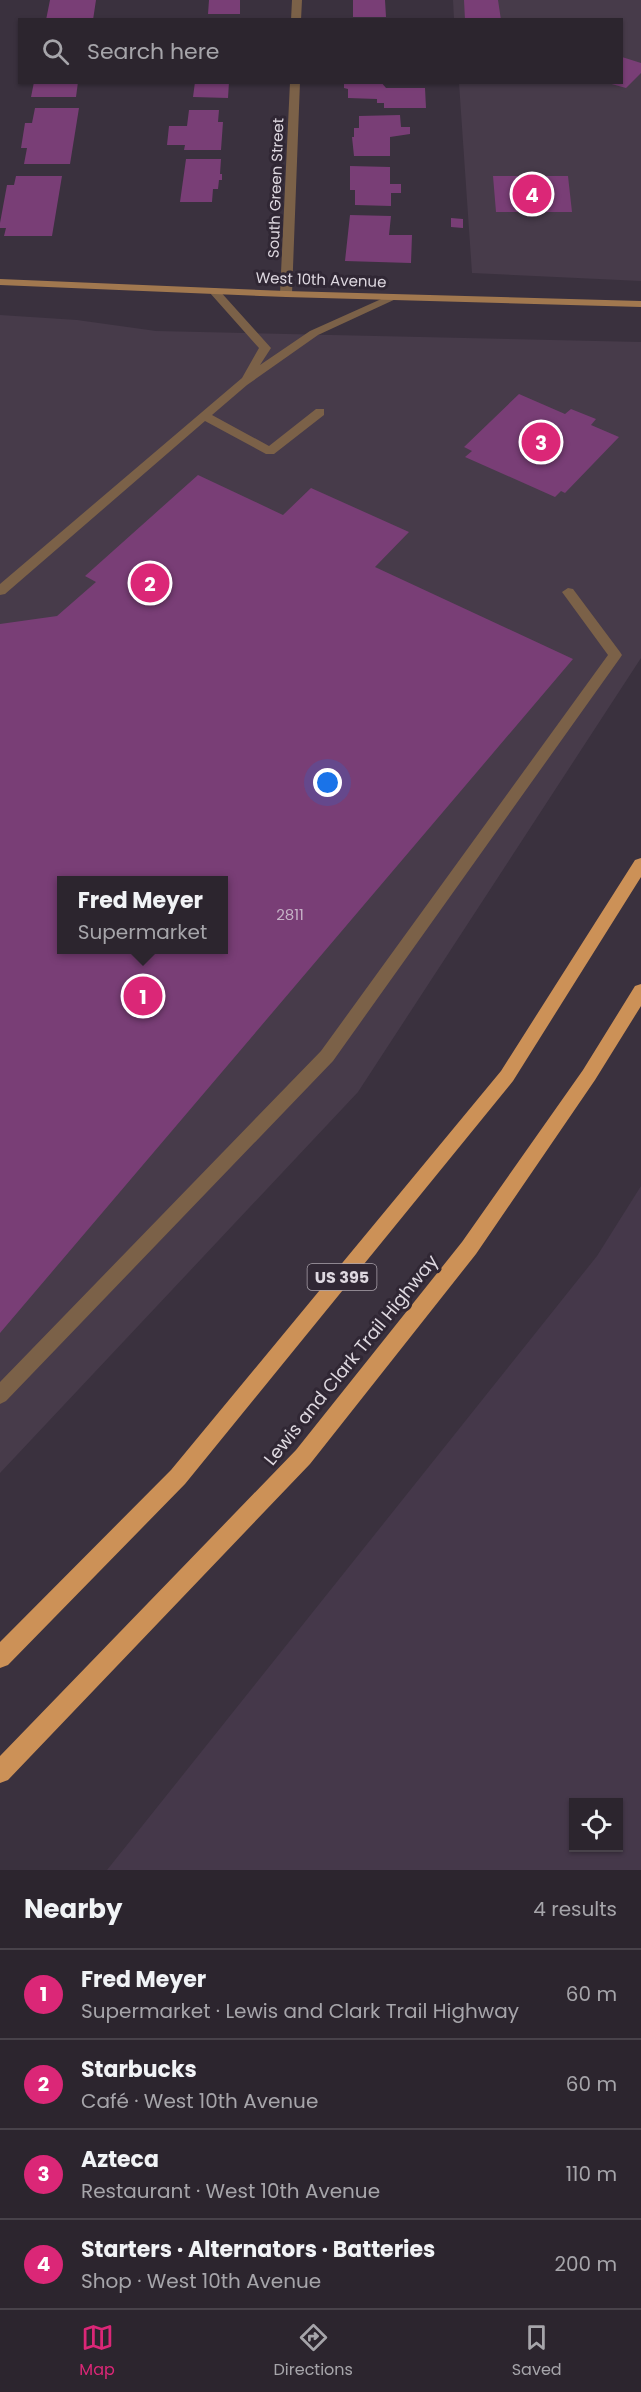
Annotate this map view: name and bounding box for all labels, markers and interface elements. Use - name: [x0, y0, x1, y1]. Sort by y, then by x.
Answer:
- search box: [18, 18, 623, 84]
- icon: search: [39, 35, 72, 68]
- text: Search here: [87, 36, 220, 67]
- street label: South Green Street: [263, 117, 288, 259]
- pin: 4: [512, 172, 552, 216]
- street label: West 10th Avenue: [255, 267, 387, 292]
- pin: 3: [522, 420, 560, 464]
- pin: 2: [130, 560, 170, 606]
- your location: [313, 768, 342, 797]
- popup: [57, 876, 228, 954]
- text: Fred Meyer: [78, 885, 203, 916]
- house number: 2811: [276, 904, 304, 925]
- text: Supermarket: [78, 918, 207, 946]
- pin: 1: [124, 974, 162, 1018]
- street label: Lewis and Clark Trail Highway: [258, 1249, 443, 1470]
- road number: US 395: [308, 1264, 376, 1290]
- map controls: [569, 1798, 623, 1852]
- button: locate: [569, 1798, 623, 1852]
- text: Nearby: [24, 1891, 122, 1927]
- text: 4 results: [533, 1895, 617, 1923]
- text: Fred Meyer: [81, 1964, 206, 1995]
- text: 1: [40, 1980, 47, 2008]
- text: 60 m: [566, 1980, 617, 2008]
- text: Supermarket · Lewis and Clark Trail Highway: [81, 1997, 519, 2025]
- text: Starbucks: [81, 2054, 197, 2085]
- text: 2: [38, 2070, 49, 2098]
- text: 60 m: [566, 2070, 617, 2098]
- text: Café · West 10th Avenue: [81, 2087, 318, 2115]
- text: Azteca: [81, 2144, 159, 2175]
- text: 3: [37, 2160, 50, 2188]
- text: 110 m: [566, 2160, 617, 2188]
- text: Restaurant · West 10th Avenue: [81, 2177, 380, 2205]
- text: Starters · Alternators · Batteries: [81, 2234, 435, 2265]
- text: 4: [37, 2250, 50, 2278]
- text: 200 m: [554, 2250, 617, 2278]
- text: Shop · West 10th Avenue: [81, 2267, 321, 2295]
- tab: Map: [79, 2321, 115, 2382]
- tab: Directions: [274, 2321, 353, 2382]
- tab: Saved: [512, 2321, 562, 2382]

